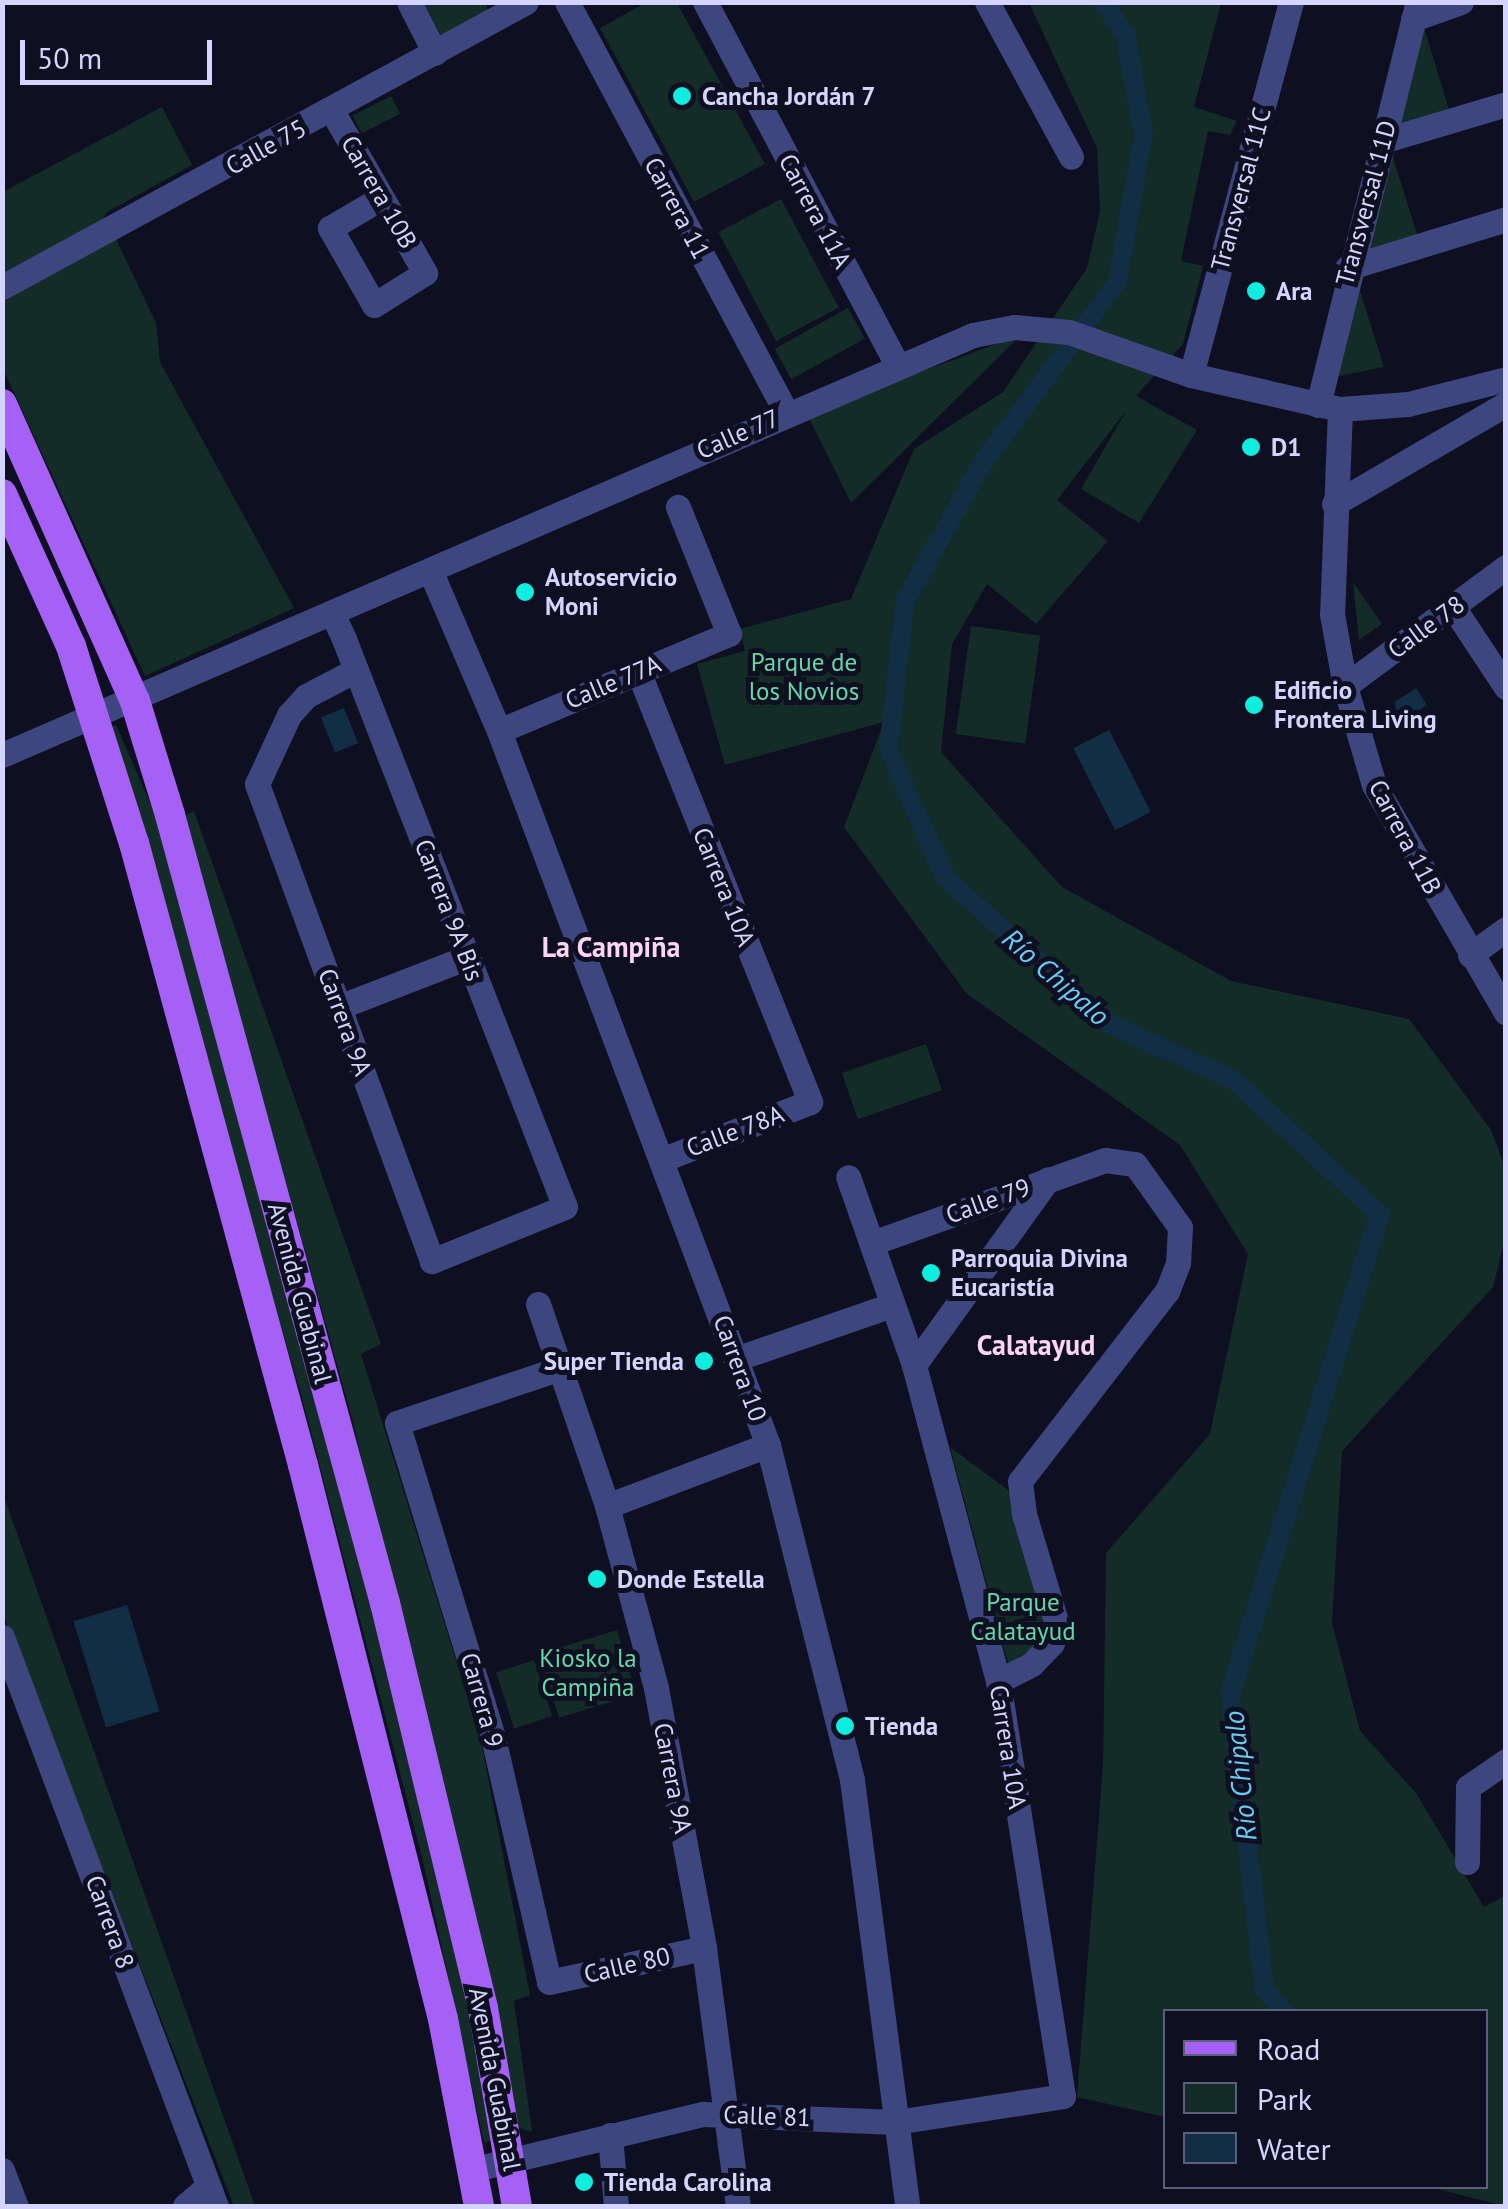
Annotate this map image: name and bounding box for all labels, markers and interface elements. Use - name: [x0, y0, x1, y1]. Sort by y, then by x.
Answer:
- scale bar: [25, 20, 218, 82]
- text: 50 m: [37, 38, 102, 77]
- place label: Cancha Jordán 7: [702, 81, 875, 111]
- marker: Cancha Jordán 7: [671, 85, 693, 107]
- street label: Transversal 11C: [1205, 104, 1277, 274]
- street label: Calle 75: [220, 113, 312, 181]
- street label: Transversal 11D: [1330, 117, 1402, 289]
- street label: Carrera 10B: [335, 130, 423, 254]
- street label: Carrera 11A: [772, 149, 858, 273]
- street label: Carrera 11: [638, 152, 716, 264]
- place label: Ara: [1276, 276, 1312, 306]
- marker: Ara: [1245, 280, 1267, 302]
- street label: Calle 77: [692, 403, 784, 465]
- place label: D1: [1271, 432, 1301, 462]
- marker: D1: [1240, 436, 1262, 458]
- place label: Autoservicio Moni: [545, 563, 677, 622]
- marker: Autoservicio Moni: [514, 581, 536, 603]
- street label: Calle 78: [1382, 589, 1470, 665]
- park label: Parque de los Novios: [749, 648, 859, 707]
- street label: Calle 77A: [561, 649, 665, 715]
- place label: Edificio Frontera Living: [1274, 676, 1437, 735]
- marker: Edificio Frontera Living: [1243, 694, 1265, 716]
- street label: Carrera 11B: [1362, 775, 1448, 899]
- street label: Carrera 10A: [687, 823, 761, 951]
- street label: Carrera 9A Bis: [408, 834, 490, 986]
- water label: Río Chipalo: [996, 921, 1116, 1033]
- district label: La Campiña: [542, 930, 680, 964]
- street label: Carrera 9A: [312, 964, 378, 1080]
- street label: Calle 78A: [682, 1099, 788, 1163]
- street label: Calle 79: [942, 1172, 1034, 1230]
- street label: Avenida Guabinal: [261, 1199, 339, 1387]
- place label: Parroquia Divina Eucaristía: [951, 1244, 1128, 1303]
- marker: Parroquia Divina Eucaristía: [920, 1262, 942, 1284]
- street label: Carrera 10: [707, 1311, 773, 1425]
- district label: Calatayud: [977, 1328, 1095, 1362]
- place label: Super Tienda: [543, 1346, 684, 1376]
- marker: Super Tienda: [693, 1350, 715, 1372]
- place label: Donde Estella: [617, 1564, 765, 1594]
- marker: Donde Estella: [586, 1568, 608, 1590]
- park label: Parque Calatayud: [970, 1588, 1076, 1647]
- park label: Kiosko la Campiña: [539, 1644, 637, 1703]
- street label: Carrera 9: [454, 1649, 510, 1751]
- street label: Carrera 10A: [983, 1683, 1033, 1811]
- water label: Río Chipalo: [1216, 1709, 1264, 1843]
- place label: Tienda: [865, 1711, 938, 1741]
- marker: Tienda: [834, 1715, 856, 1737]
- street label: Carrera 9A: [648, 1720, 698, 1836]
- street label: Carrera 8: [79, 1871, 141, 1973]
- street label: Calle 80: [581, 1941, 673, 1989]
- street label: Avenida Guabinal: [463, 1985, 527, 2173]
- legend: [1163, 2009, 1488, 2189]
- text: Road: [1257, 2029, 1321, 2068]
- text: Park: [1257, 2079, 1312, 2118]
- street label: Calle 81: [723, 2099, 811, 2133]
- text: Water: [1257, 2129, 1331, 2168]
- place label: Tienda Carolina: [604, 2167, 772, 2197]
- marker: Tienda Carolina: [573, 2171, 595, 2193]

